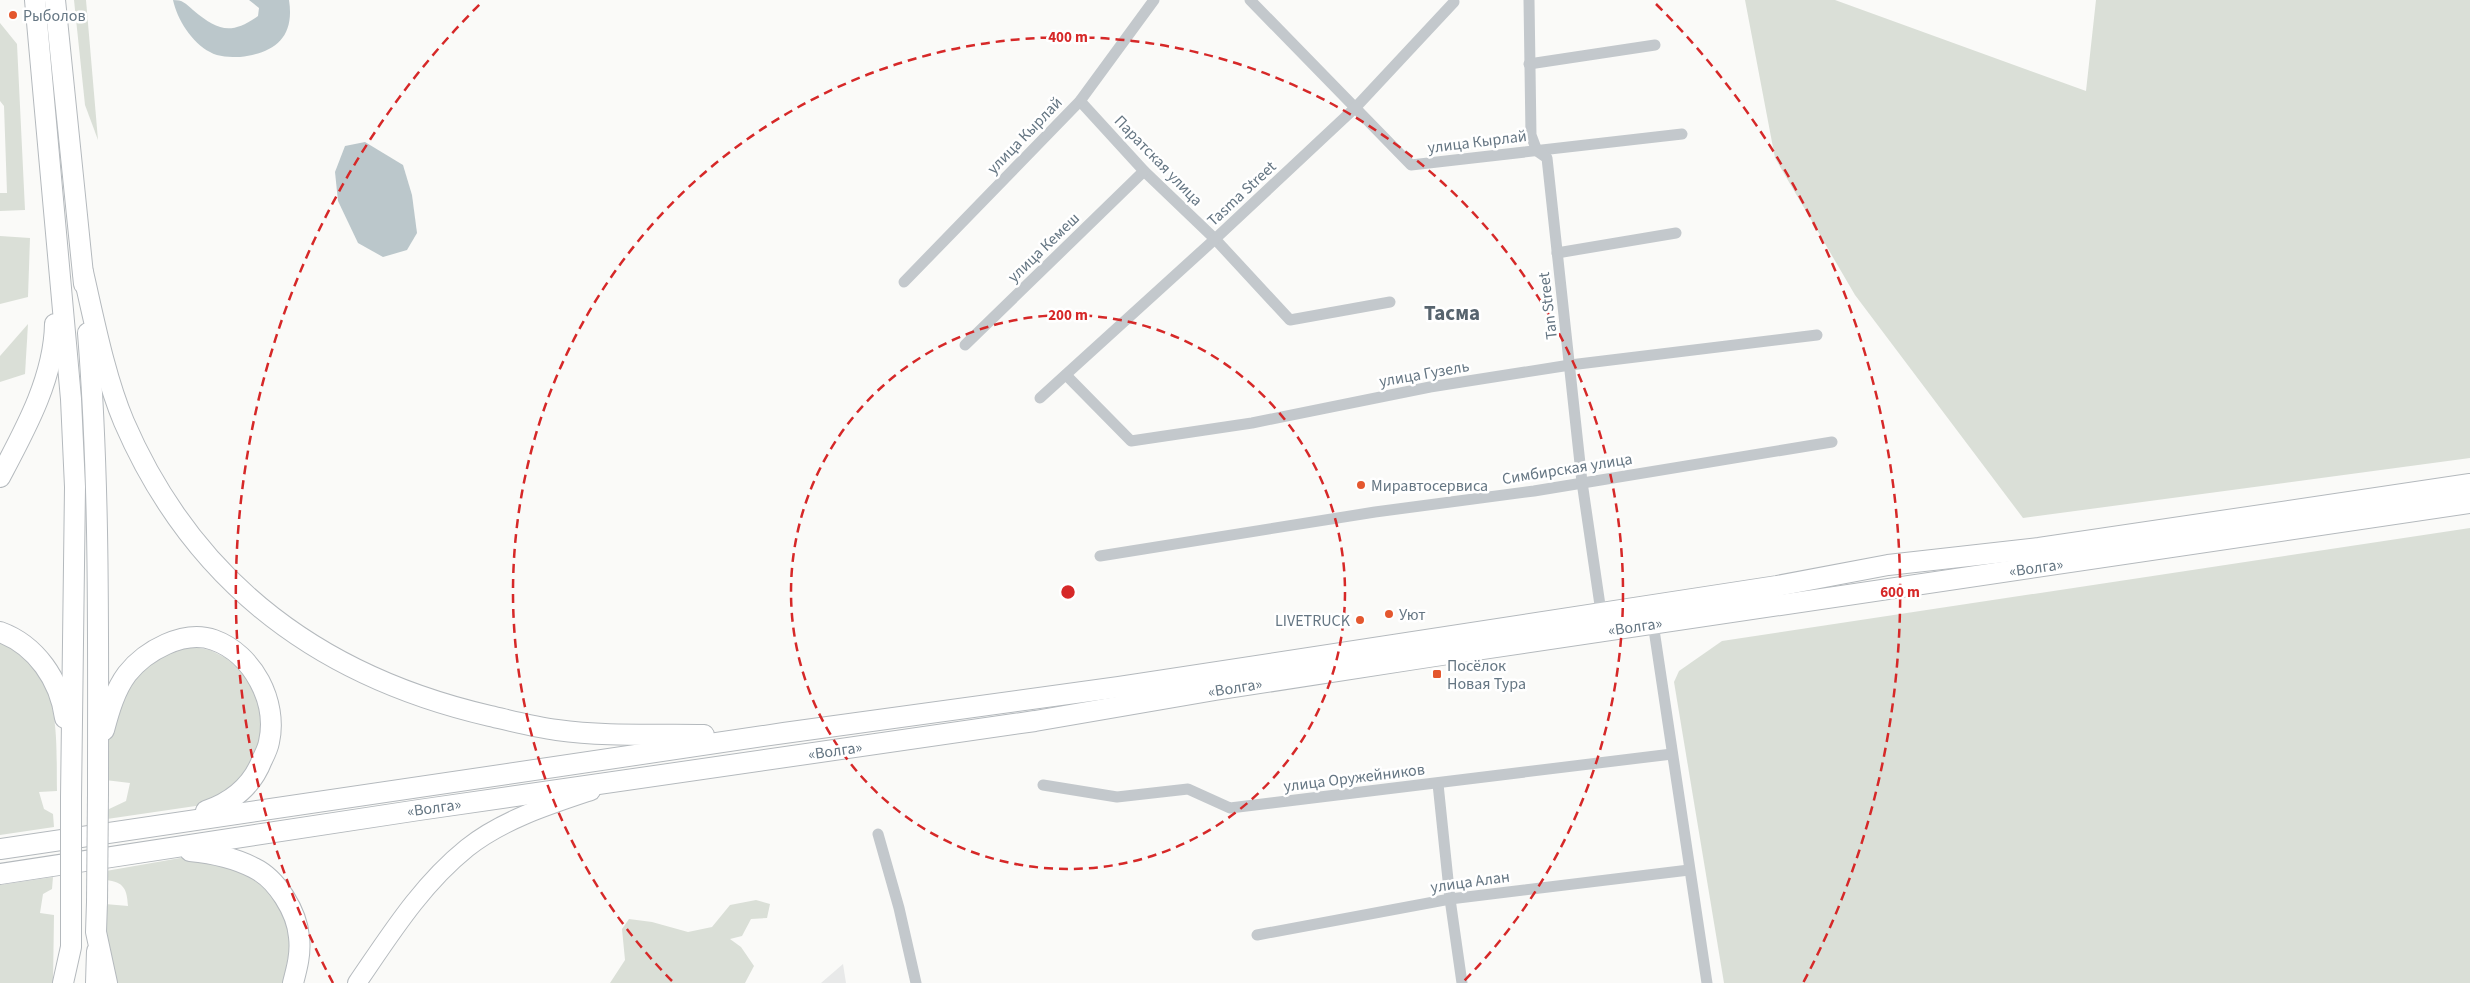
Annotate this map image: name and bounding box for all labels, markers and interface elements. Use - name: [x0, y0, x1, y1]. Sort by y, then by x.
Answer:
- place label: Рыболов: [23, 5, 86, 27]
- marker: Рыболов: [7, 9, 19, 21]
- text: 400 m: [1048, 27, 1088, 48]
- street label: улица Кырлай: [982, 92, 1067, 179]
- street label: Паратская улица: [1109, 110, 1207, 211]
- street label: улица Кырлай: [1426, 125, 1528, 159]
- street label: Tasma Street: [1202, 156, 1281, 231]
- street label: улица Кемеш: [1003, 208, 1085, 288]
- street label: Tan Street: [1533, 270, 1563, 341]
- district label: Тасма: [1424, 298, 1480, 328]
- text: 200 m: [1048, 305, 1088, 326]
- street label: улица Гузель: [1377, 355, 1471, 393]
- street label: Симбирская улица: [1501, 448, 1634, 490]
- place label: Миравтосервиса: [1371, 475, 1488, 497]
- marker: Миравтосервиса: [1355, 479, 1367, 491]
- street label: «Волга»: [2008, 553, 2065, 583]
- text: 600 m: [1880, 582, 1920, 603]
- centre of rings: [1059, 583, 1077, 601]
- place label: Уют: [1399, 604, 1426, 626]
- marker: Уют: [1383, 608, 1395, 620]
- place label: LIVETRUCK: [1275, 610, 1351, 632]
- street label: «Волга»: [1607, 612, 1664, 642]
- marker: LIVETRUCK: [1354, 614, 1366, 626]
- place label: Посёлок Новая Тура: [1447, 655, 1526, 695]
- marker: Посёлок Новая Тура: [1431, 668, 1443, 680]
- street label: «Волга»: [1207, 673, 1264, 703]
- street label: «Волга»: [807, 736, 864, 766]
- street label: улица Оружейников: [1282, 758, 1426, 798]
- street label: «Волга»: [406, 793, 463, 823]
- street label: улица Алан: [1429, 866, 1511, 898]

